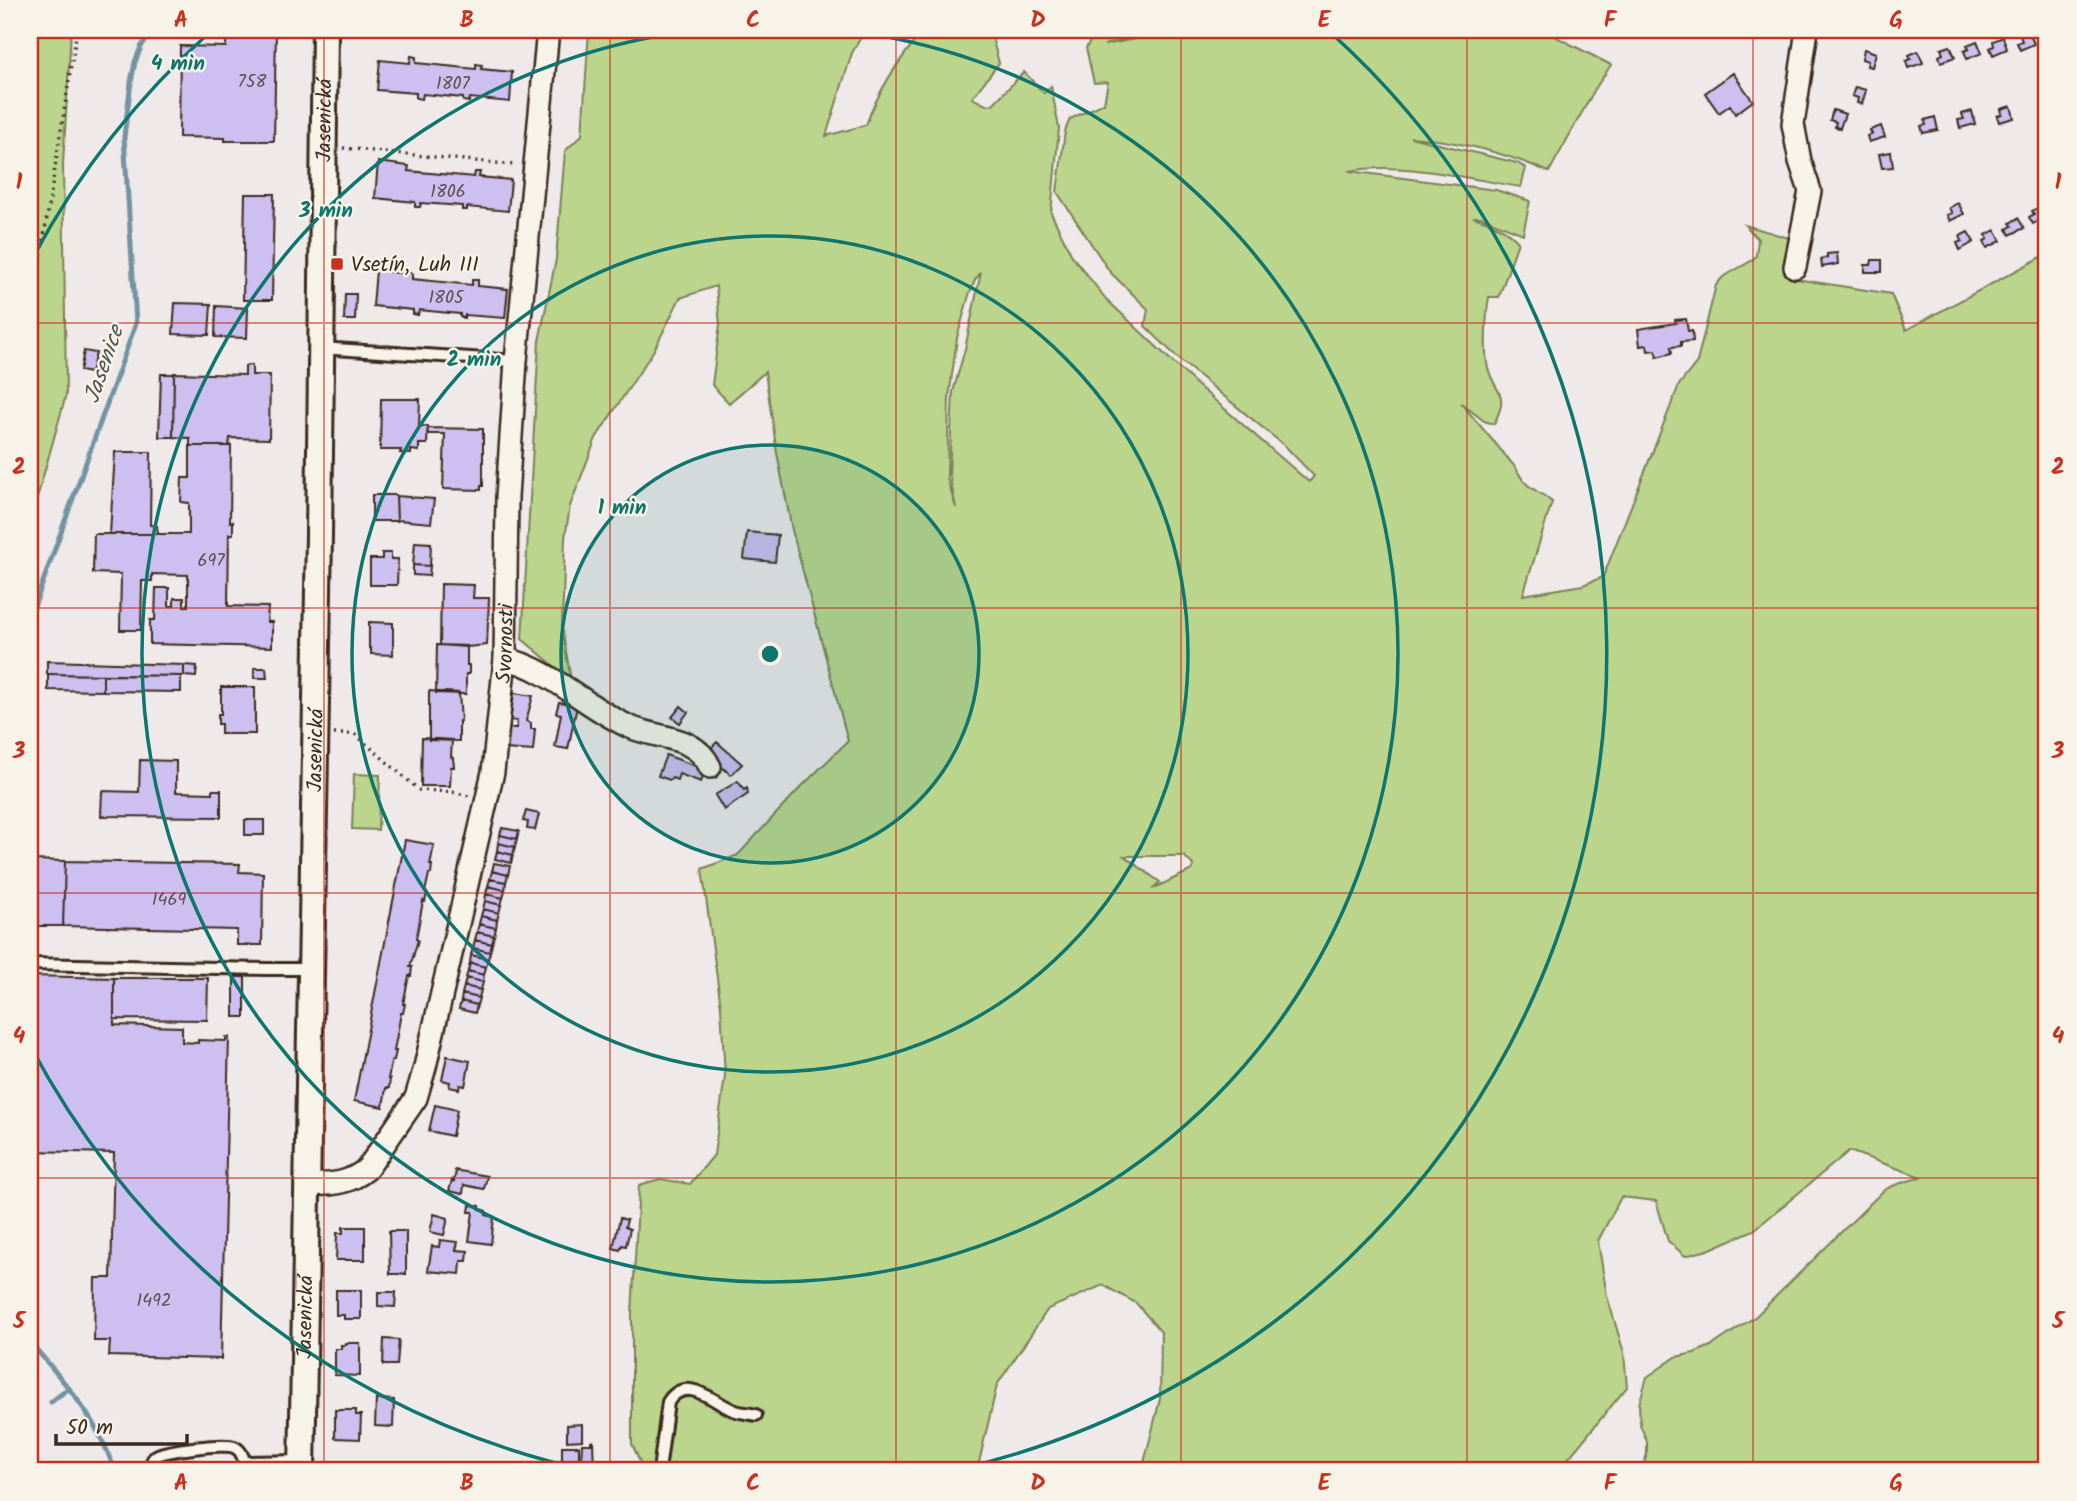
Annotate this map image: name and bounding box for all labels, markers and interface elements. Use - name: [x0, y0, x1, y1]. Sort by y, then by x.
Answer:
- text: A: [174, 3, 188, 39]
- text: B: [460, 3, 474, 39]
- text: C: [746, 3, 760, 39]
- text: D: [1030, 3, 1046, 39]
- text: E: [1318, 3, 1332, 39]
- text: F: [1604, 3, 1618, 39]
- text: G: [1889, 3, 1903, 39]
- text: 4 min: [151, 48, 205, 81]
- house number: 758: [238, 68, 267, 97]
- house number: 1807: [436, 70, 471, 99]
- street label: Jasenická: [308, 76, 342, 162]
- text: 1: [16, 165, 23, 201]
- text: 1: [2055, 165, 2062, 201]
- house number: 1806: [430, 178, 466, 207]
- text: 3 min: [298, 195, 353, 228]
- place label: Vsetín, Luh III: [351, 249, 479, 282]
- marker: Vsetín, Luh III: [329, 256, 345, 272]
- house number: 1805: [428, 284, 465, 313]
- water label: Jasenice: [75, 318, 136, 408]
- text: 2 min: [447, 344, 501, 377]
- text: 2: [12, 450, 26, 486]
- text: 2: [2051, 450, 2065, 486]
- text: 1 min: [598, 492, 646, 525]
- house number: 697: [197, 547, 225, 576]
- street label: Svornosti: [488, 603, 524, 685]
- centre of rings: [758, 642, 782, 666]
- street label: Jasenická: [299, 706, 334, 792]
- text: 3: [12, 734, 26, 770]
- text: 3: [2051, 734, 2065, 770]
- house number: 1469: [152, 886, 186, 915]
- text: 4: [13, 1019, 26, 1055]
- text: 4: [2052, 1019, 2065, 1055]
- street label: Jasenická: [289, 1273, 324, 1359]
- house number: 1492: [137, 1287, 171, 1316]
- text: 5: [12, 1304, 27, 1340]
- text: 5: [2051, 1304, 2066, 1340]
- scale bar: [56, 1403, 187, 1447]
- text: 50 m: [66, 1412, 113, 1445]
- text: A: [174, 1466, 188, 1501]
- text: B: [460, 1466, 474, 1501]
- text: C: [746, 1466, 760, 1501]
- text: D: [1030, 1466, 1046, 1501]
- text: E: [1318, 1466, 1332, 1501]
- text: F: [1604, 1466, 1618, 1501]
- text: G: [1889, 1466, 1903, 1501]

